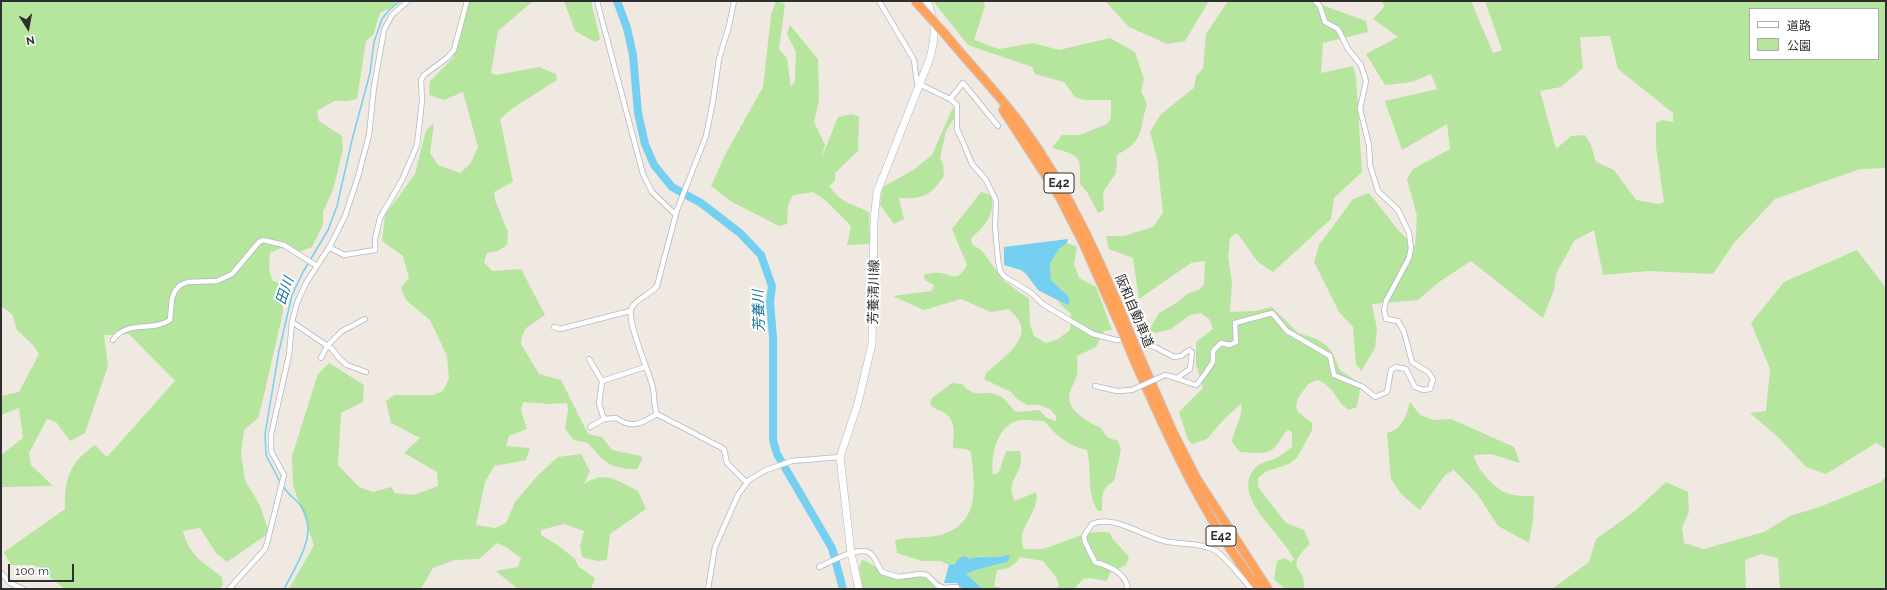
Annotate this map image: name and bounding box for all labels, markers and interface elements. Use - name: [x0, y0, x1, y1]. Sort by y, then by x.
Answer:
- north arrow: [8, 8, 48, 48]
- legend: [1749, 8, 1879, 60]
- text: 道路: [1787, 19, 1811, 33]
- text: N: [25, 33, 36, 47]
- text: 公園: [1787, 39, 1811, 53]
- road number: E42: [1044, 173, 1074, 193]
- street label: 芳養清川線: [866, 259, 882, 325]
- street label: 阪和自動車道: [1112, 272, 1156, 350]
- water label: 田川: [272, 275, 298, 307]
- water label: 芳養川: [750, 290, 768, 332]
- road number: E42: [1206, 526, 1236, 546]
- scale bar: [10, 556, 76, 582]
- text: 100 m: [15, 564, 49, 578]

